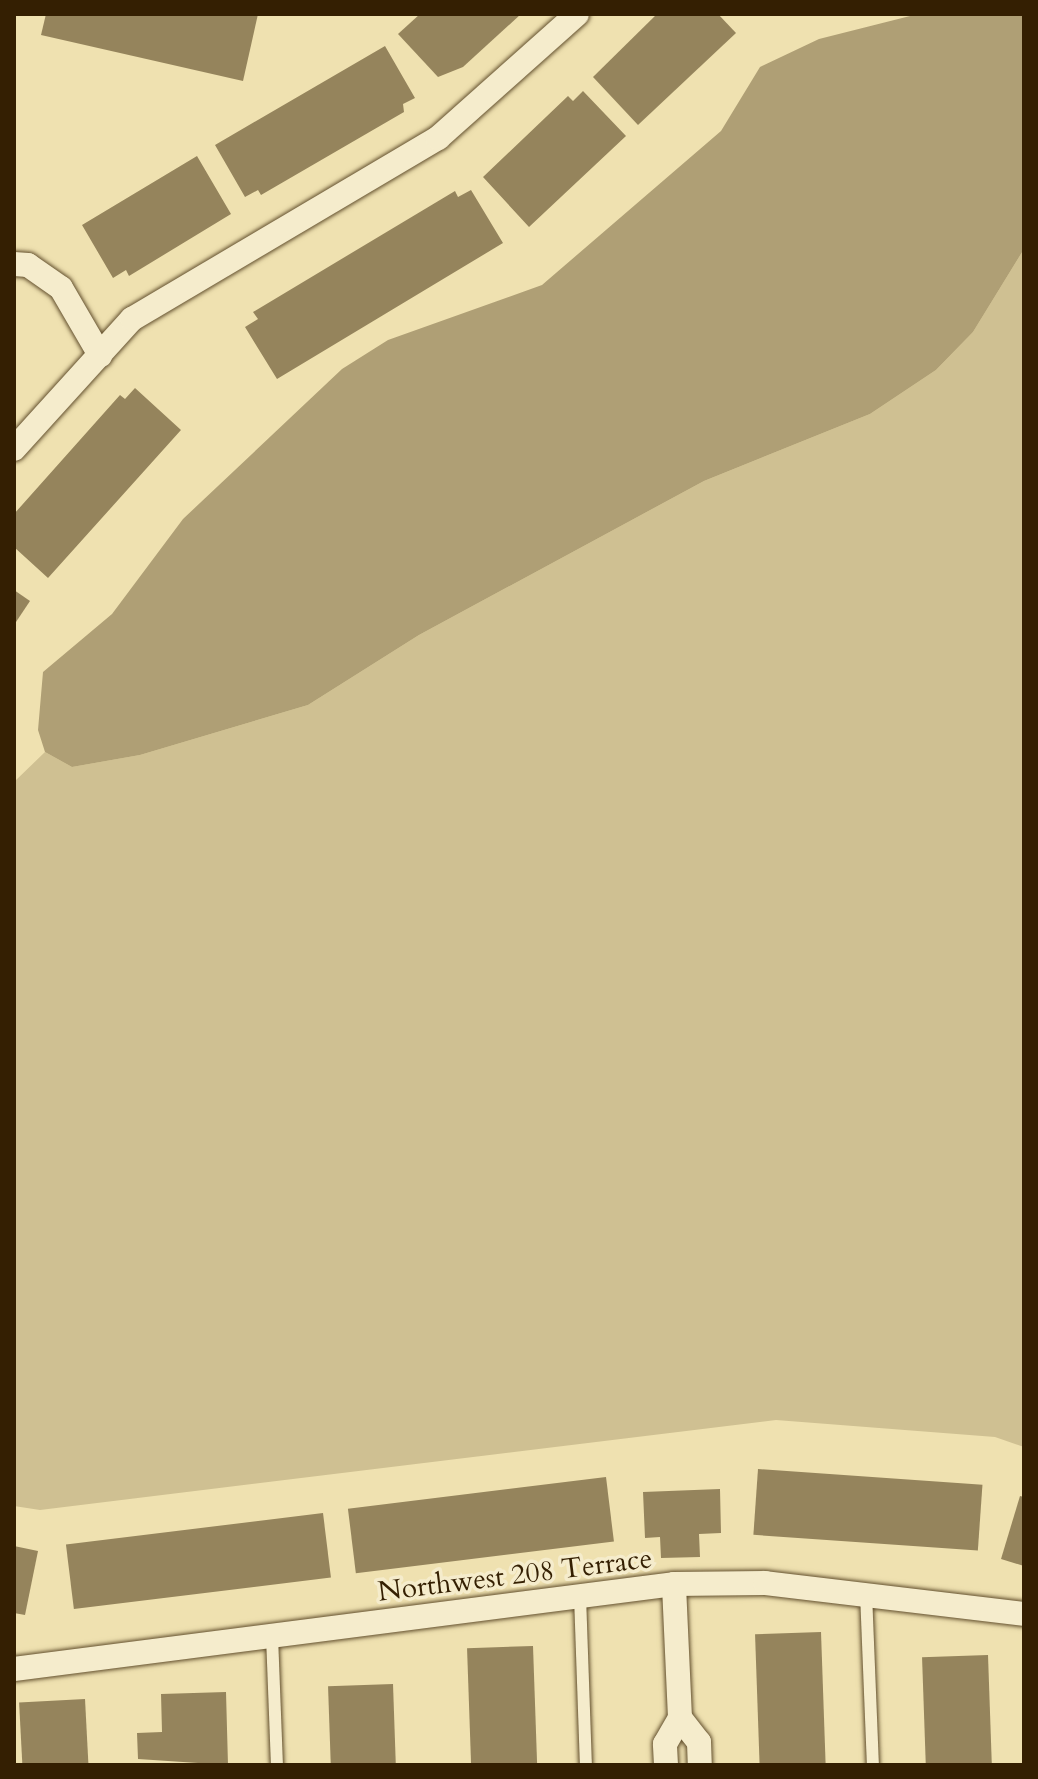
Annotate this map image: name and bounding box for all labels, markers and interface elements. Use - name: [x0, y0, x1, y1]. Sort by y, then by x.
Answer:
- street label: Northwest 208 Terrace: [376, 1541, 654, 1609]

